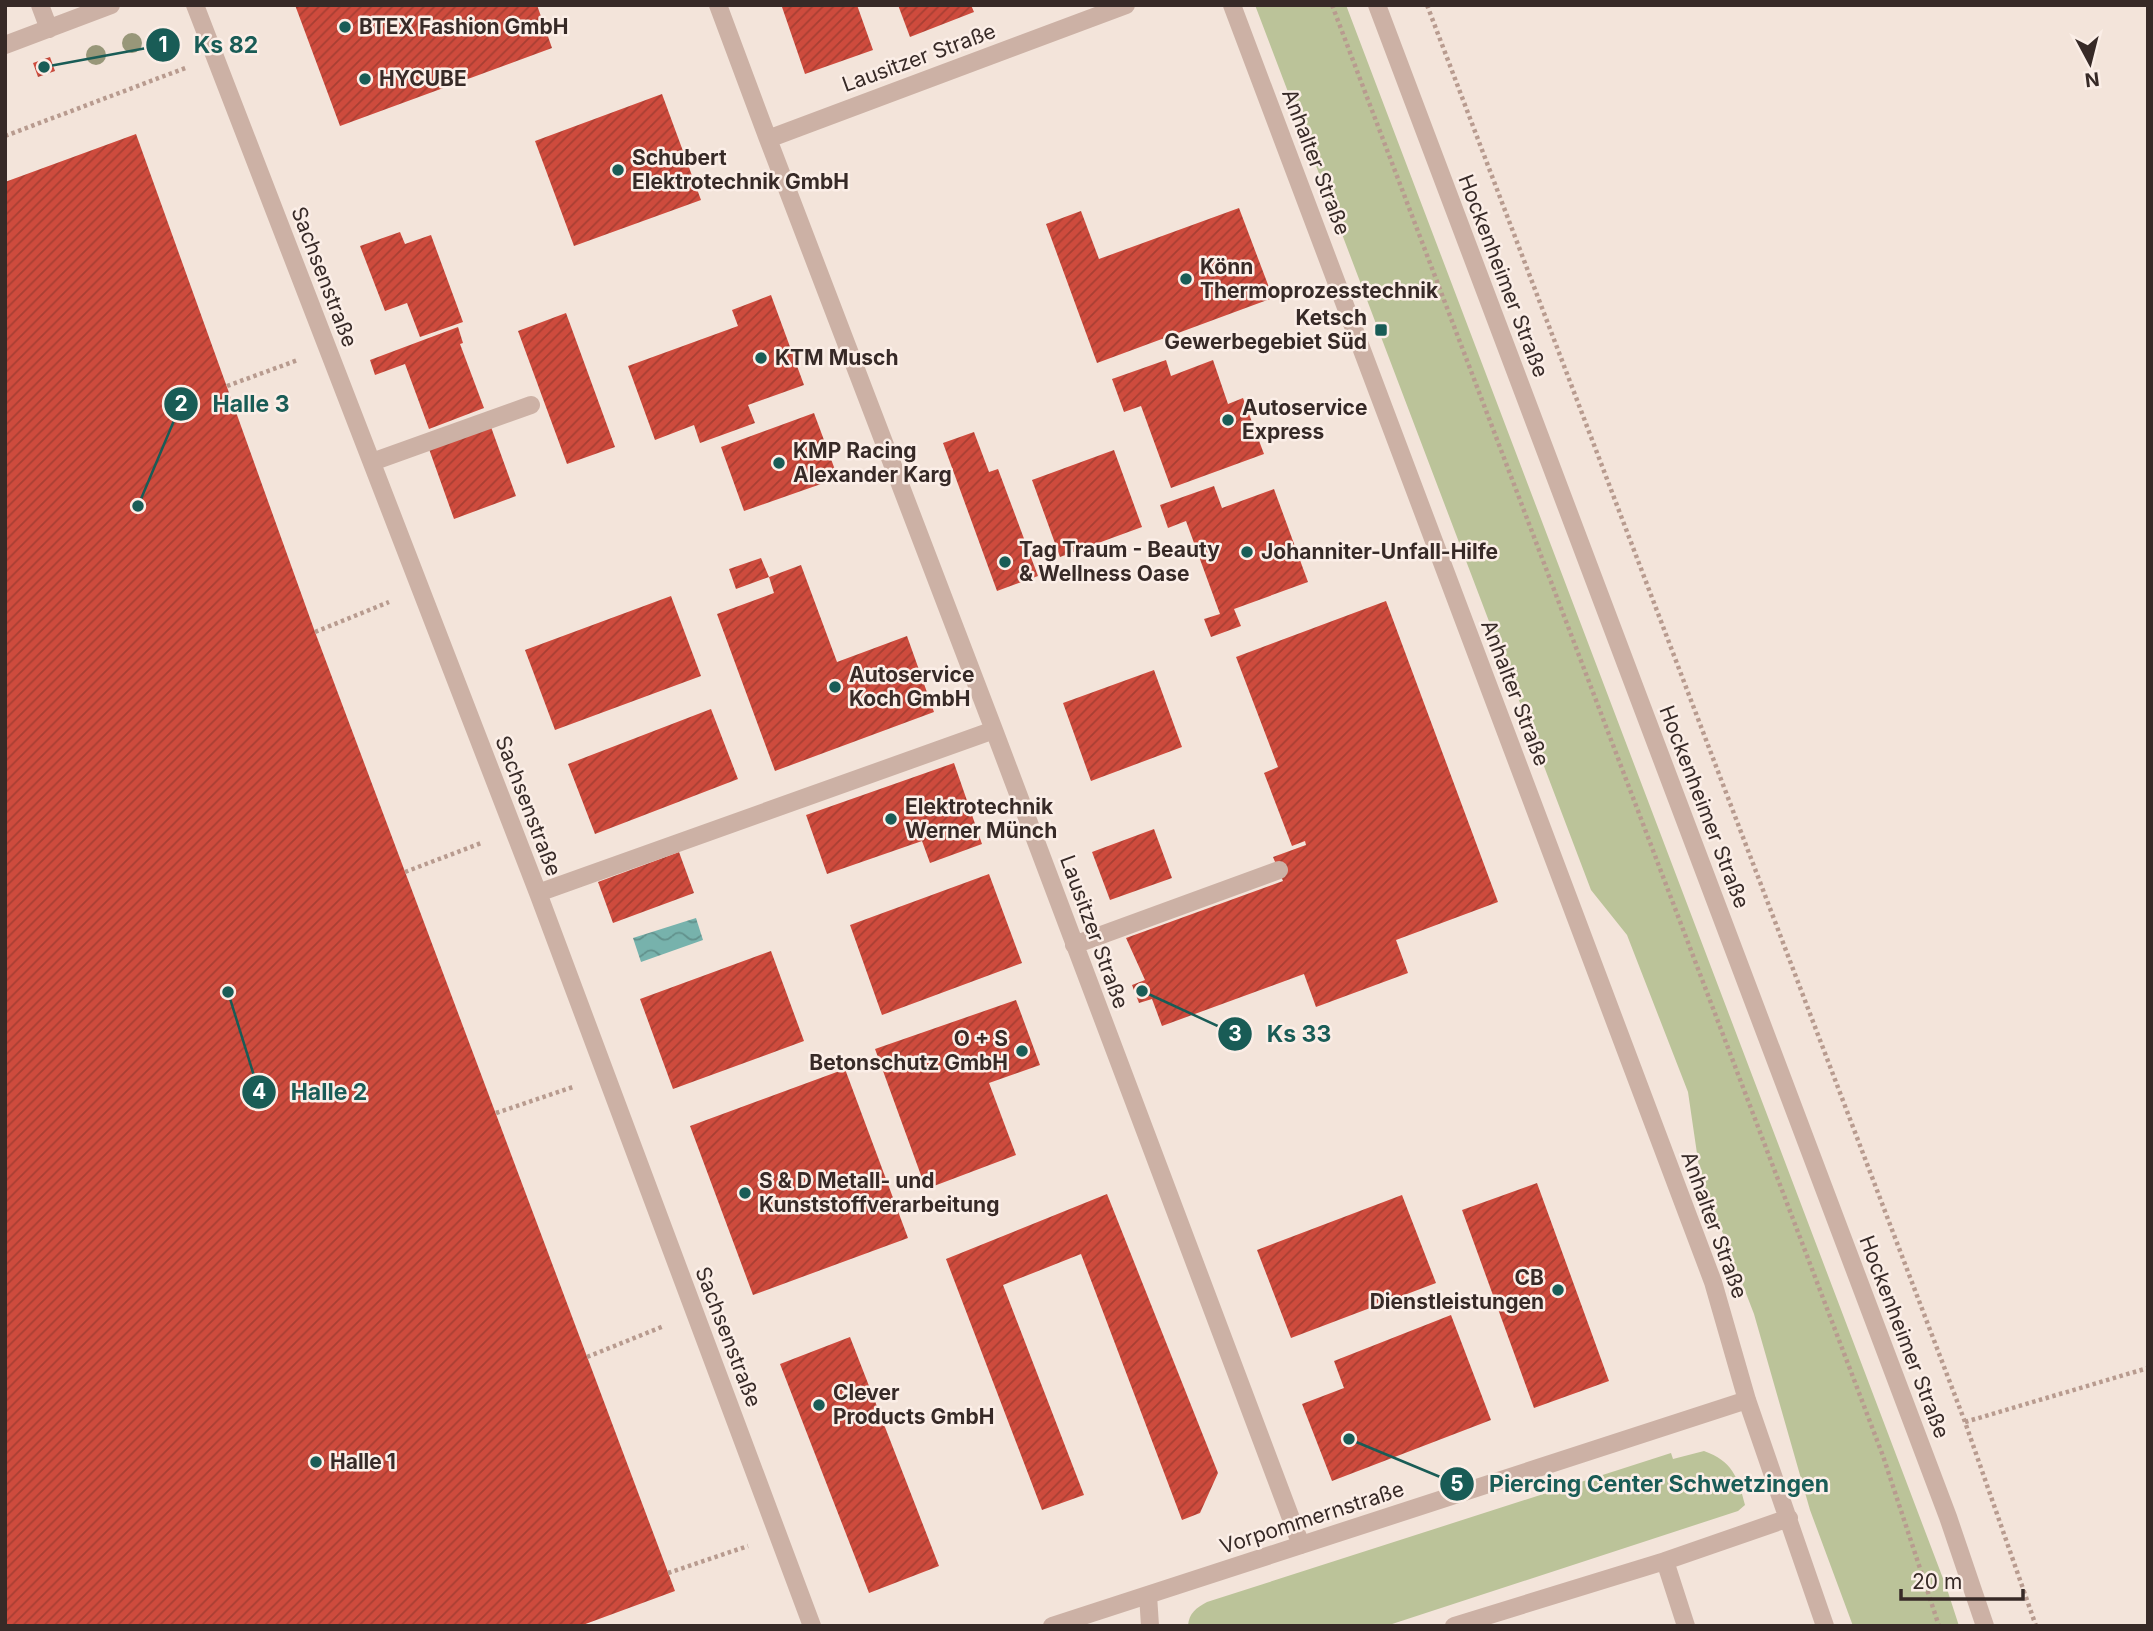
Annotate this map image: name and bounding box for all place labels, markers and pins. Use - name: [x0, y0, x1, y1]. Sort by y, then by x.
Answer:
- place label: BTEX Fashion GmbH: [359, 14, 568, 39]
- marker: BTEX Fashion GmbH: [337, 19, 353, 35]
- callout: Ks 82: [145, 23, 272, 67]
- place label: HYCUBE: [379, 66, 467, 91]
- marker: HYCUBE: [357, 71, 373, 87]
- place label: Schubert Elektrotechnik GmbH: [632, 145, 849, 194]
- marker: Schubert Elektrotechnik GmbH: [610, 162, 626, 178]
- place label: Könn Thermoprozesstechnik: [1200, 254, 1439, 303]
- marker: Könn Thermoprozesstechnik: [1178, 271, 1194, 287]
- place label: Ketsch Gewerbegebiet Süd: [1164, 305, 1367, 354]
- marker: Ketsch Gewerbegebiet Süd: [1373, 322, 1389, 338]
- place label: KTM Musch: [775, 345, 899, 370]
- marker: KTM Musch: [753, 350, 769, 366]
- callout: Halle 3: [164, 382, 304, 426]
- place label: Autoservice Express: [1242, 395, 1367, 444]
- marker: Autoservice Express: [1220, 412, 1236, 428]
- place label: KMP Racing Alexander Karg: [793, 438, 952, 487]
- marker: KMP Racing Alexander Karg: [771, 455, 787, 471]
- place label: Tag Traum - Beauty & Wellness Oase: [1019, 537, 1220, 586]
- place label: Johanniter-Unfall-Hilfe: [1261, 539, 1498, 564]
- marker: Johanniter-Unfall-Hilfe: [1239, 544, 1255, 560]
- marker: Tag Traum - Beauty & Wellness Oase: [997, 554, 1013, 570]
- place label: Autoservice Koch GmbH: [849, 662, 974, 711]
- marker: Autoservice Koch GmbH: [827, 679, 843, 695]
- place label: Elektrotechnik Werner Münch: [905, 794, 1057, 843]
- marker: Elektrotechnik Werner Münch: [883, 811, 899, 827]
- callout: Ks 33: [1218, 1012, 1345, 1056]
- place label: O + S Betonschutz GmbH: [809, 1026, 1008, 1075]
- marker: O + S Betonschutz GmbH: [1014, 1043, 1030, 1059]
- callout: Halle 2: [241, 1070, 381, 1114]
- place label: S & D Metall- und Kunststoffverarbeitung: [759, 1168, 999, 1217]
- marker: S & D Metall- und Kunststoffverarbeitung: [737, 1185, 753, 1201]
- place label: CB Dienstleistungen: [1370, 1265, 1544, 1314]
- marker: CB Dienstleistungen: [1550, 1282, 1566, 1298]
- place label: Clever Products GmbH: [833, 1380, 994, 1429]
- marker: Clever Products GmbH: [811, 1397, 827, 1413]
- place label: Halle 1: [330, 1449, 396, 1474]
- marker: Halle 1: [308, 1454, 324, 1470]
- callout: Piercing Center Schwetzingen: [1440, 1462, 1843, 1506]

